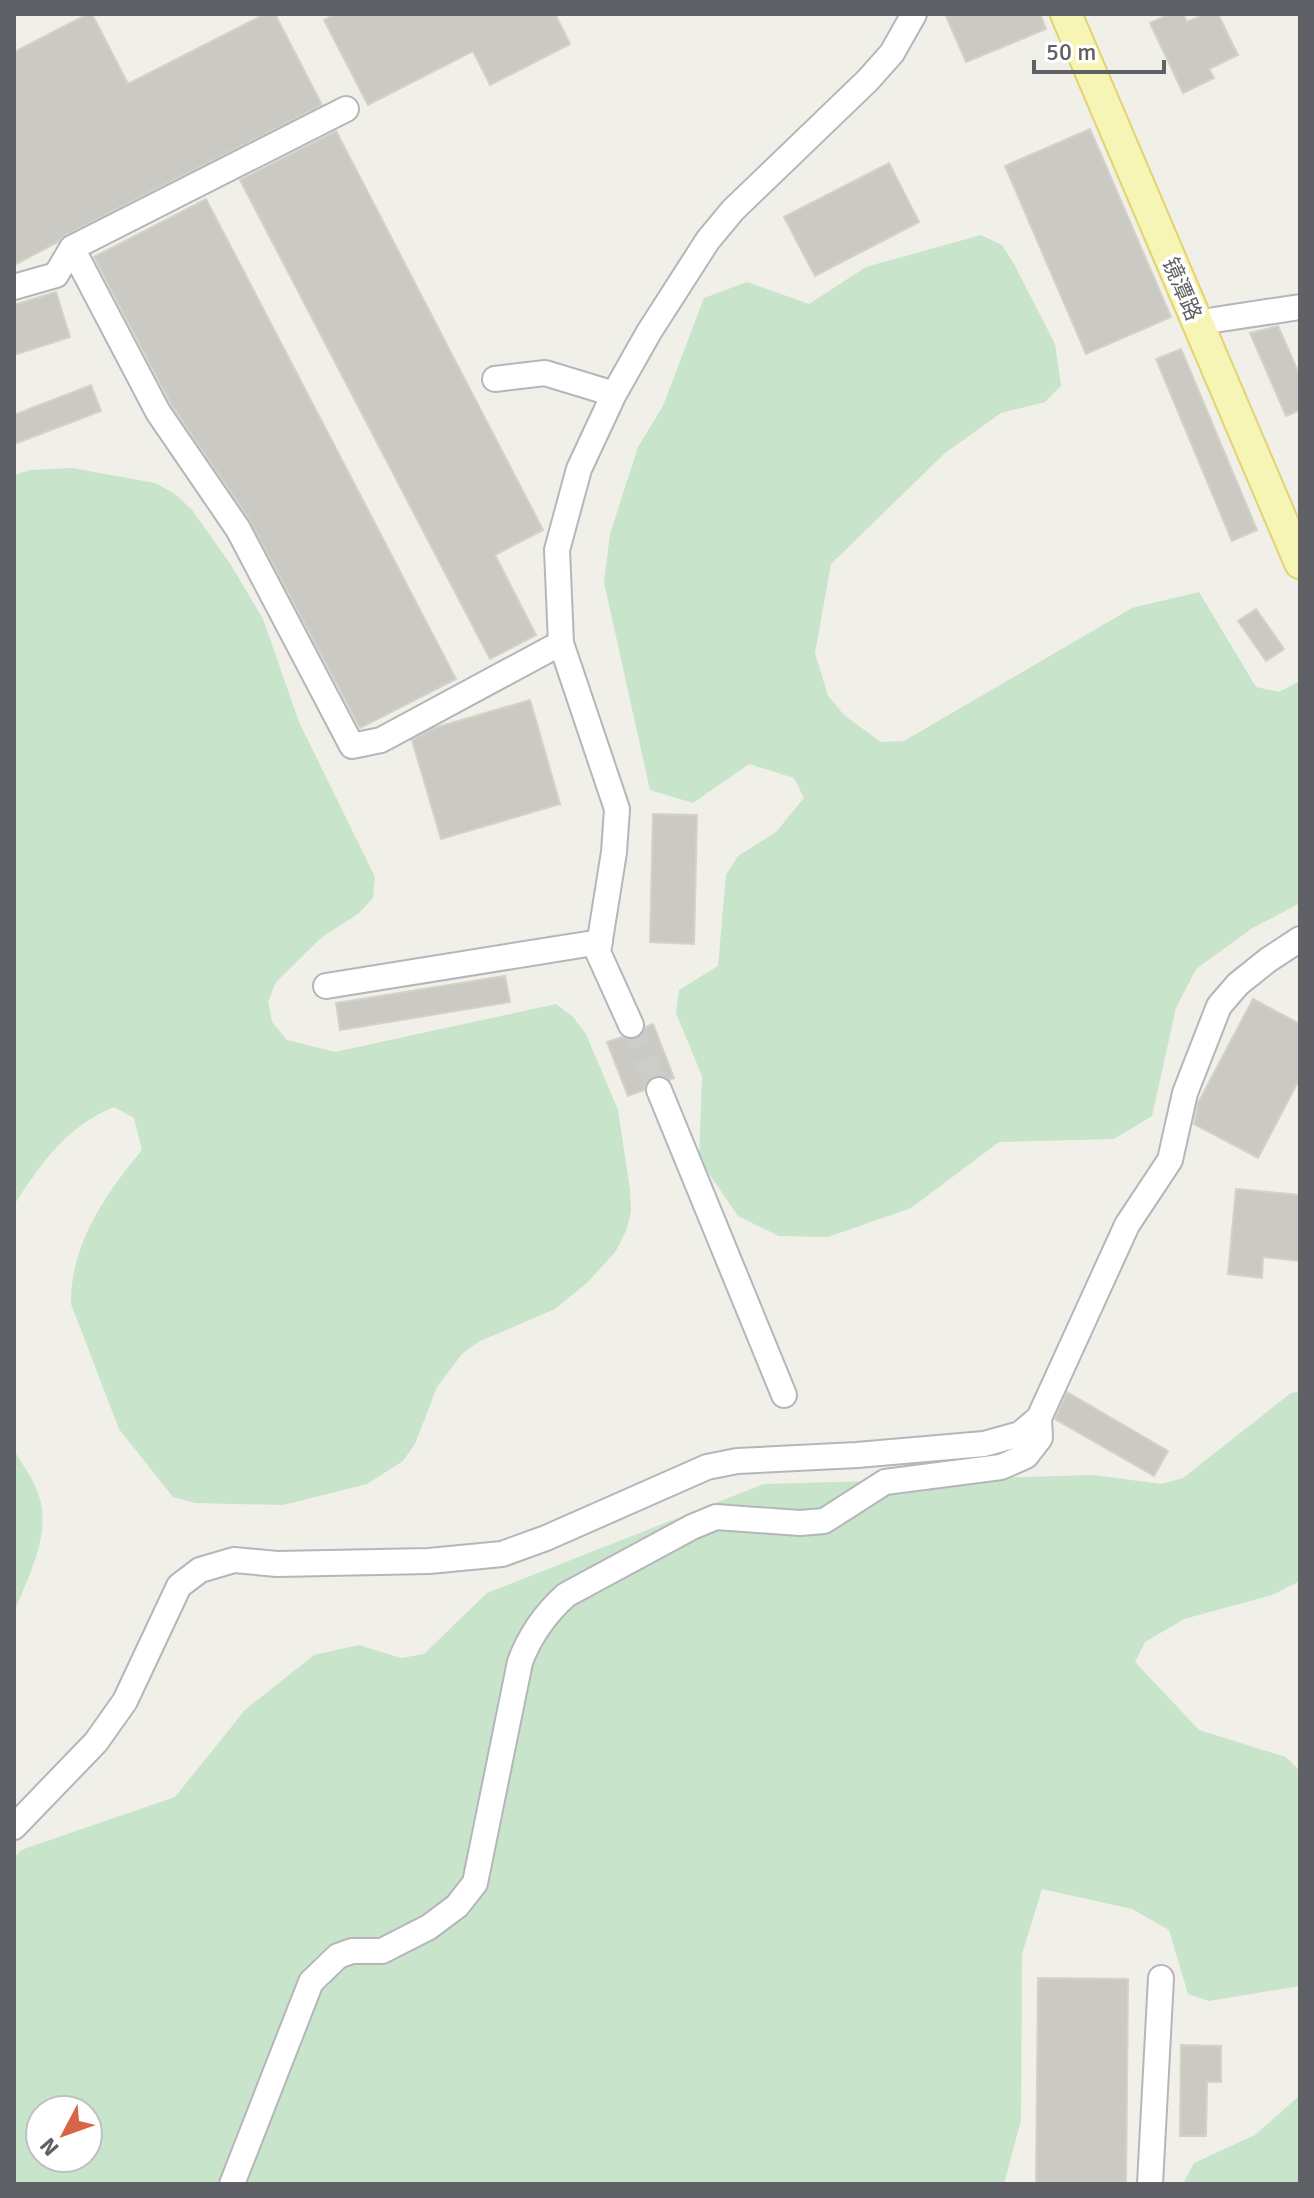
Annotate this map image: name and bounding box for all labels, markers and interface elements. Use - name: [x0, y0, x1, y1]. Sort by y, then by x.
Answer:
- scale bar: [1034, 24, 1164, 74]
- text: 50 m: [1046, 37, 1096, 67]
- street label: 镜潭路: [1157, 253, 1207, 325]
- north arrow: [24, 2094, 104, 2174]
- text: N: [34, 2132, 64, 2161]

